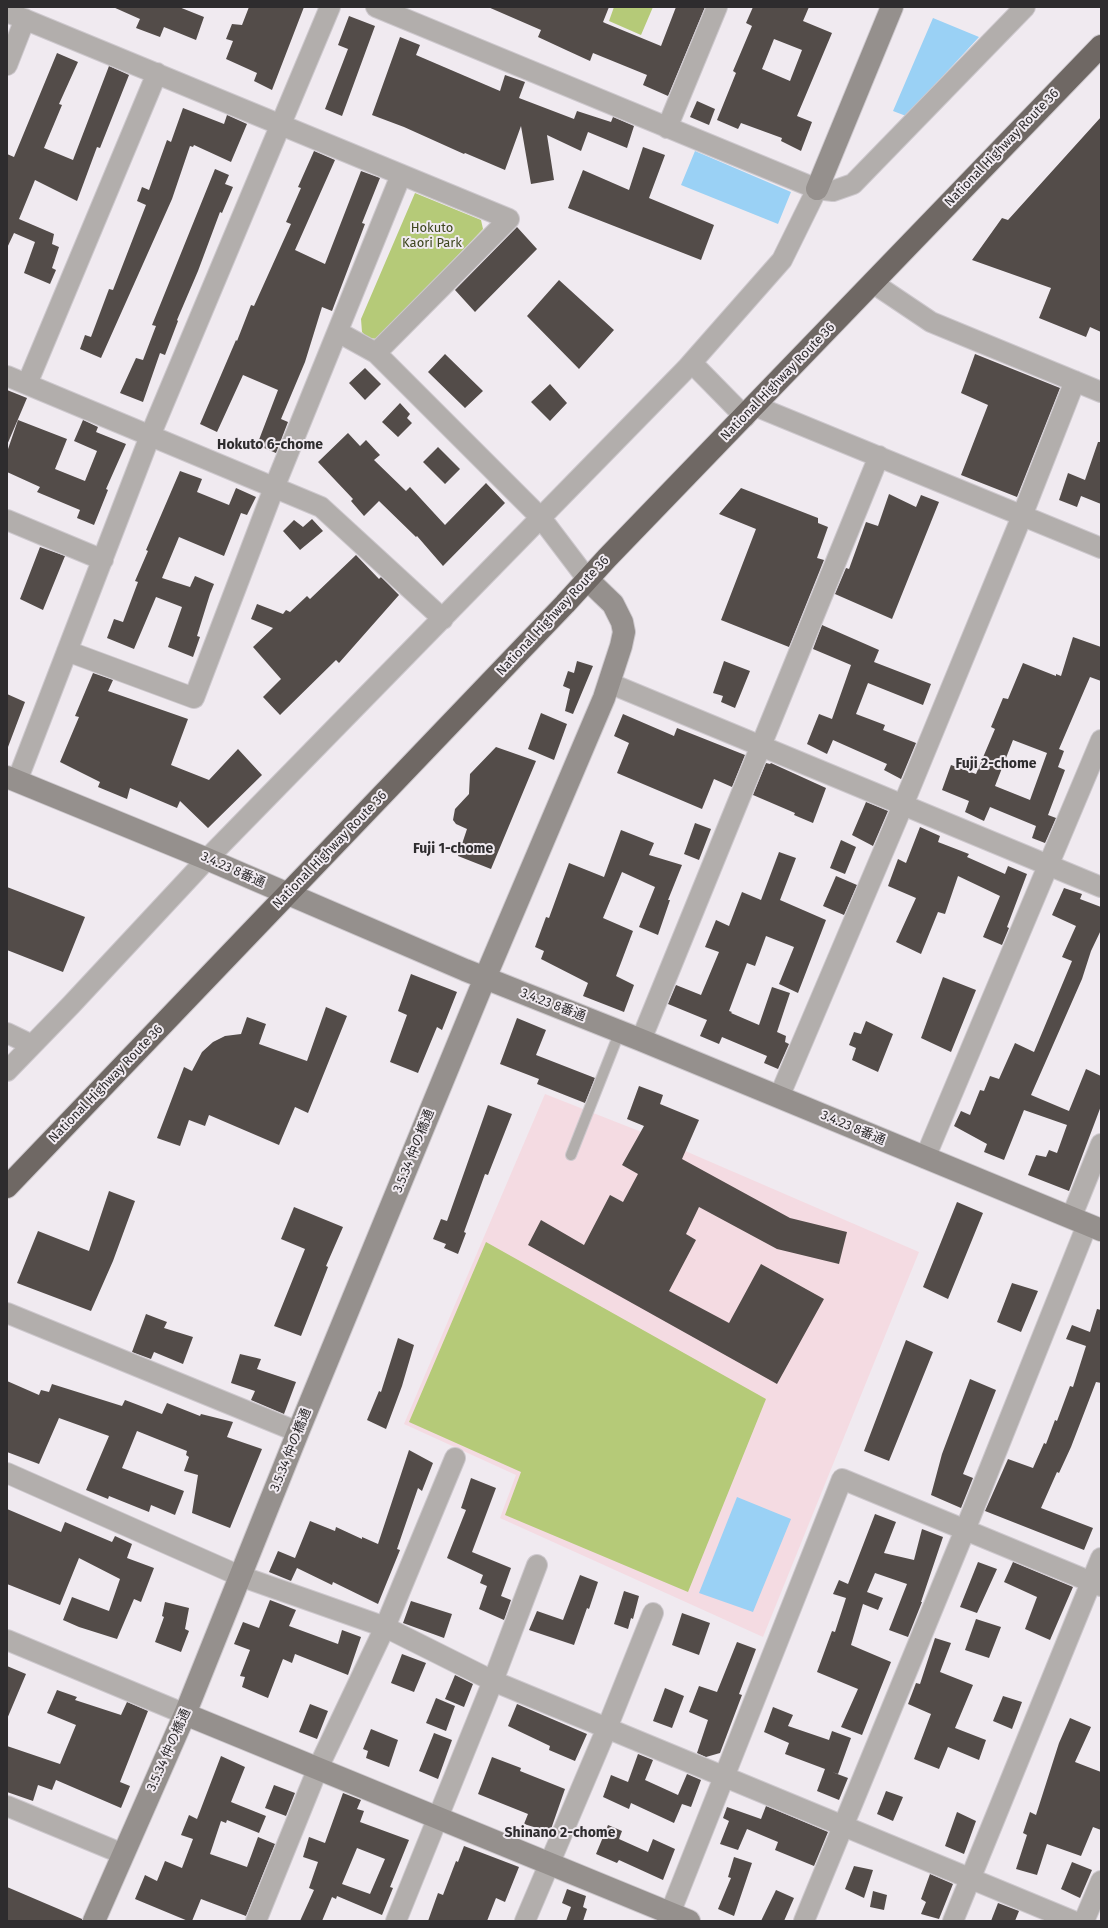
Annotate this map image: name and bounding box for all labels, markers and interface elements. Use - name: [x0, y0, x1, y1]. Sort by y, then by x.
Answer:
- street label: National Highway Route 36: [942, 86, 1062, 210]
- park label: Hokuto Kaori Park: [402, 220, 462, 251]
- street label: National Highway Route 36: [718, 320, 838, 444]
- district label: Hokuto 6-chome: [217, 437, 323, 453]
- street label: National Highway Route 36: [494, 553, 612, 679]
- district label: Fuji 2-chome: [956, 756, 1036, 772]
- street label: National Highway Route 36: [270, 788, 390, 912]
- district label: Fuji 1-chome: [413, 841, 493, 857]
- street label: 3.4.23 8番通: [198, 849, 268, 891]
- street label: 3.4.23 8番通: [518, 985, 588, 1025]
- street label: National Highway Route 36: [46, 1022, 166, 1146]
- street label: 3.5.34 仲の橋通: [390, 1107, 438, 1195]
- street label: 3.4.23 8番通: [818, 1107, 888, 1149]
- street label: 3.5.34 仲の橋通: [267, 1406, 315, 1494]
- street label: 3.5.34 仲の橋通: [144, 1707, 194, 1793]
- district label: Shinano 2-chome: [505, 1825, 615, 1841]

